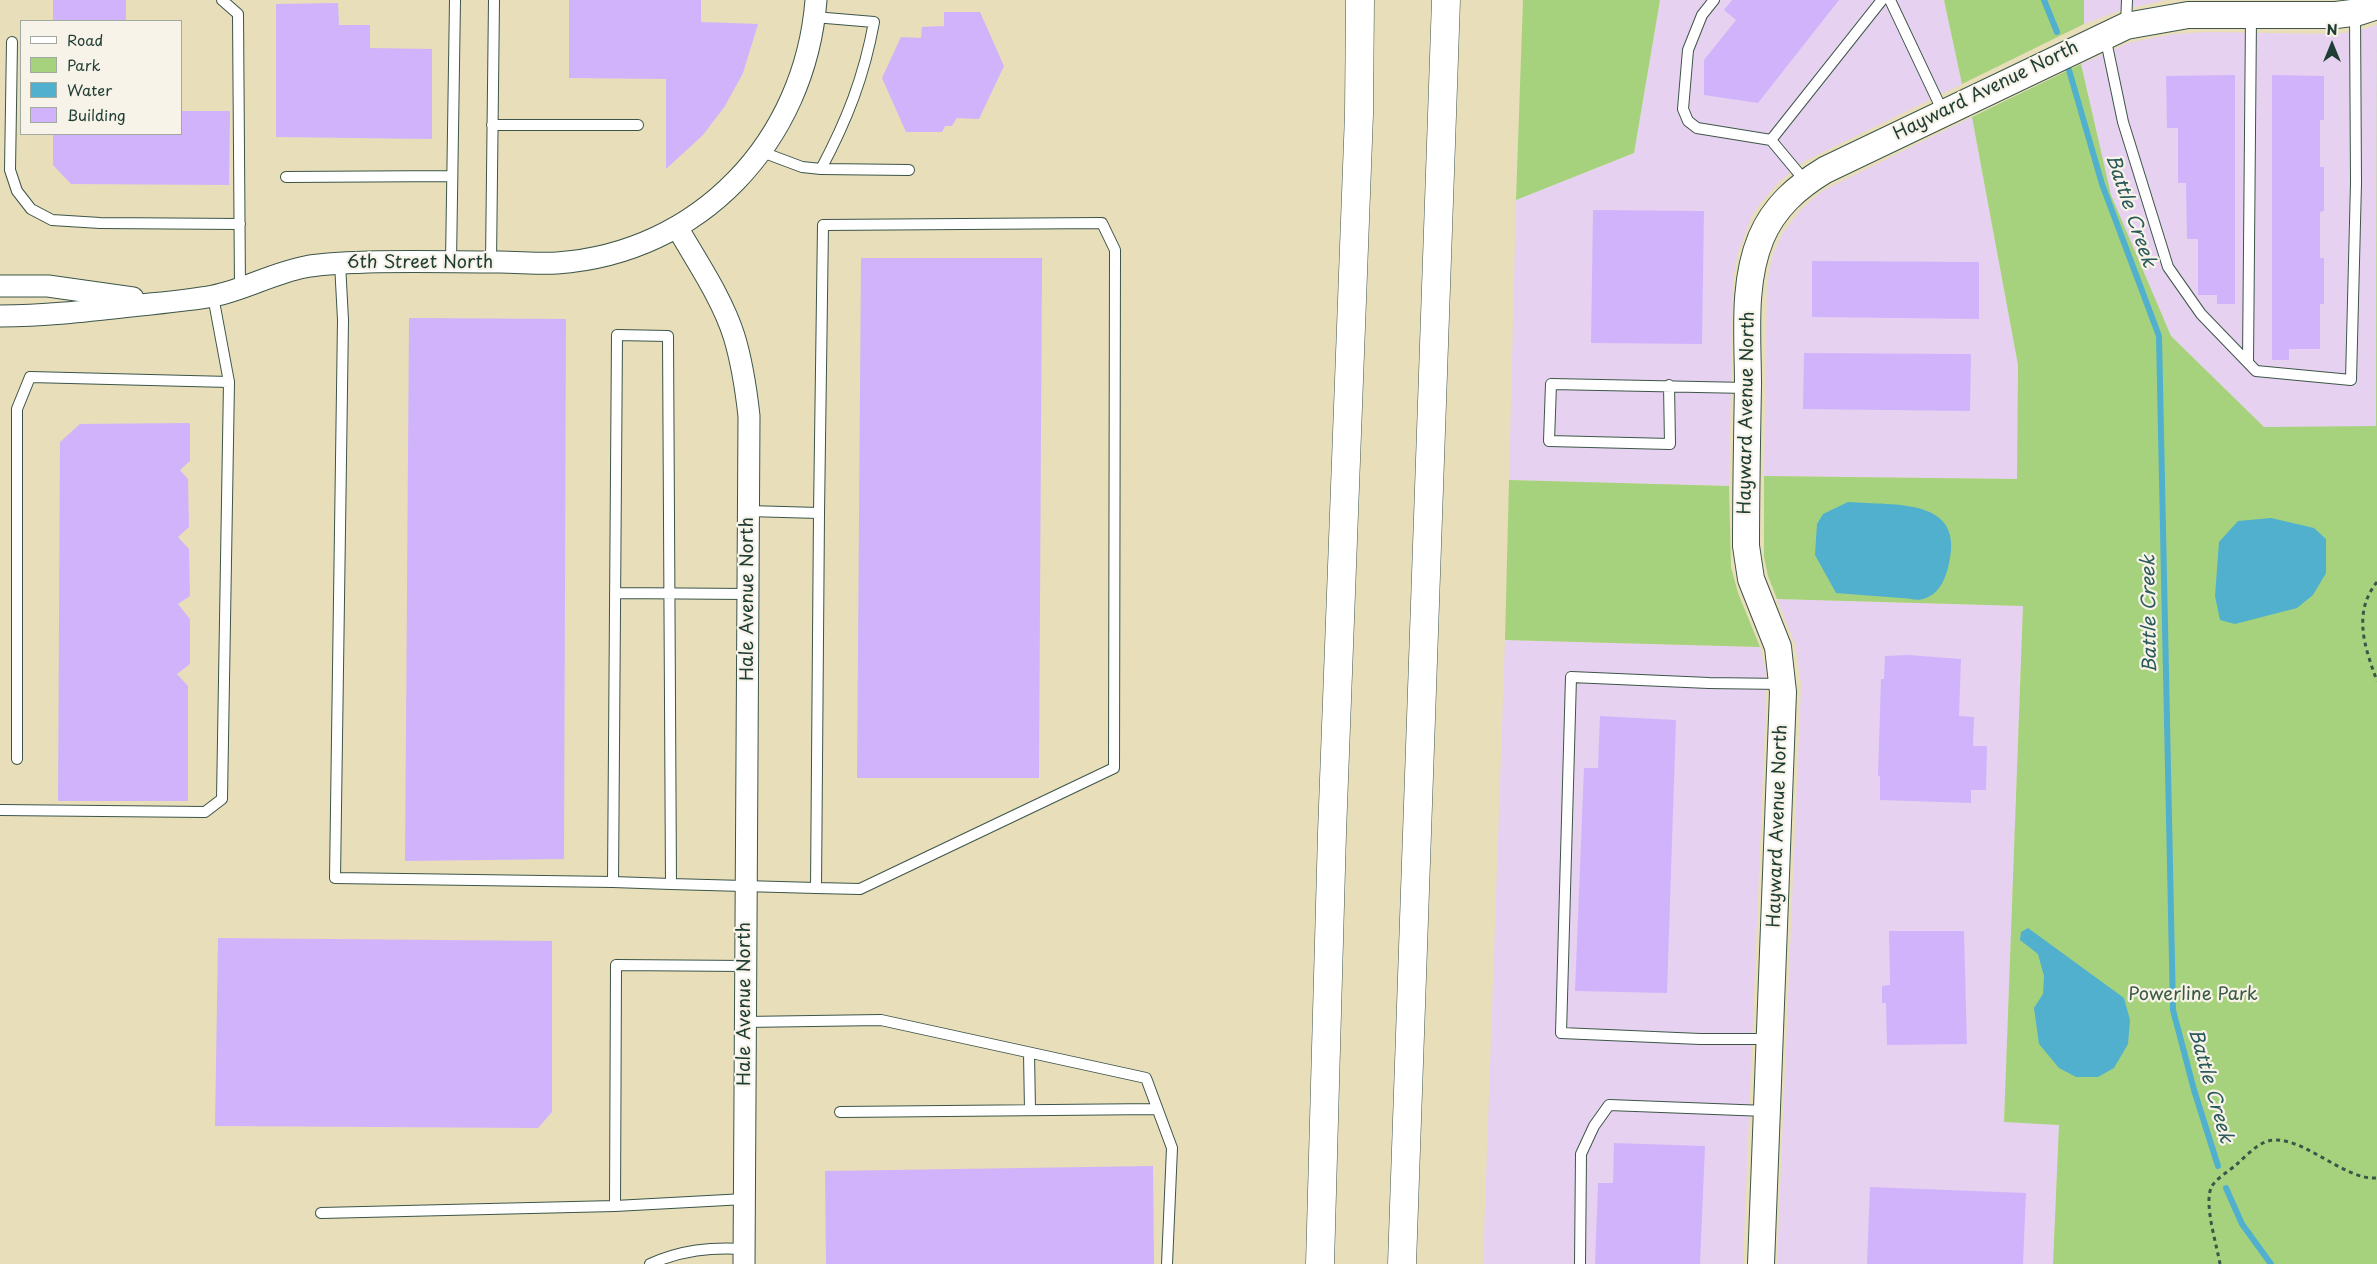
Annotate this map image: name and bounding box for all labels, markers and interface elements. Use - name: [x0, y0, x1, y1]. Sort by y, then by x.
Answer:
- text: N: [2326, 19, 2338, 40]
- legend: [20, 20, 182, 135]
- north arrow: [2307, 20, 2357, 70]
- text: Road: [67, 28, 103, 51]
- street label: Hayward Avenue North: [1890, 37, 2082, 145]
- text: Park: [67, 53, 101, 76]
- text: Water: [67, 78, 112, 101]
- text: Building: [67, 103, 126, 126]
- water label: Battle Creek: [2100, 152, 2160, 270]
- street label: 6th Street North: [347, 252, 493, 274]
- street label: Hayward Avenue North: [1734, 311, 1760, 515]
- street label: Hale Avenue North: [737, 517, 759, 681]
- water label: Battle Creek: [2138, 555, 2162, 673]
- street label: Hayward Avenue North: [1764, 724, 1792, 928]
- street label: Hale Avenue North: [734, 922, 756, 1086]
- park label: Powerline Park: [2128, 984, 2258, 1006]
- water label: Battle Creek: [2183, 1026, 2237, 1146]

